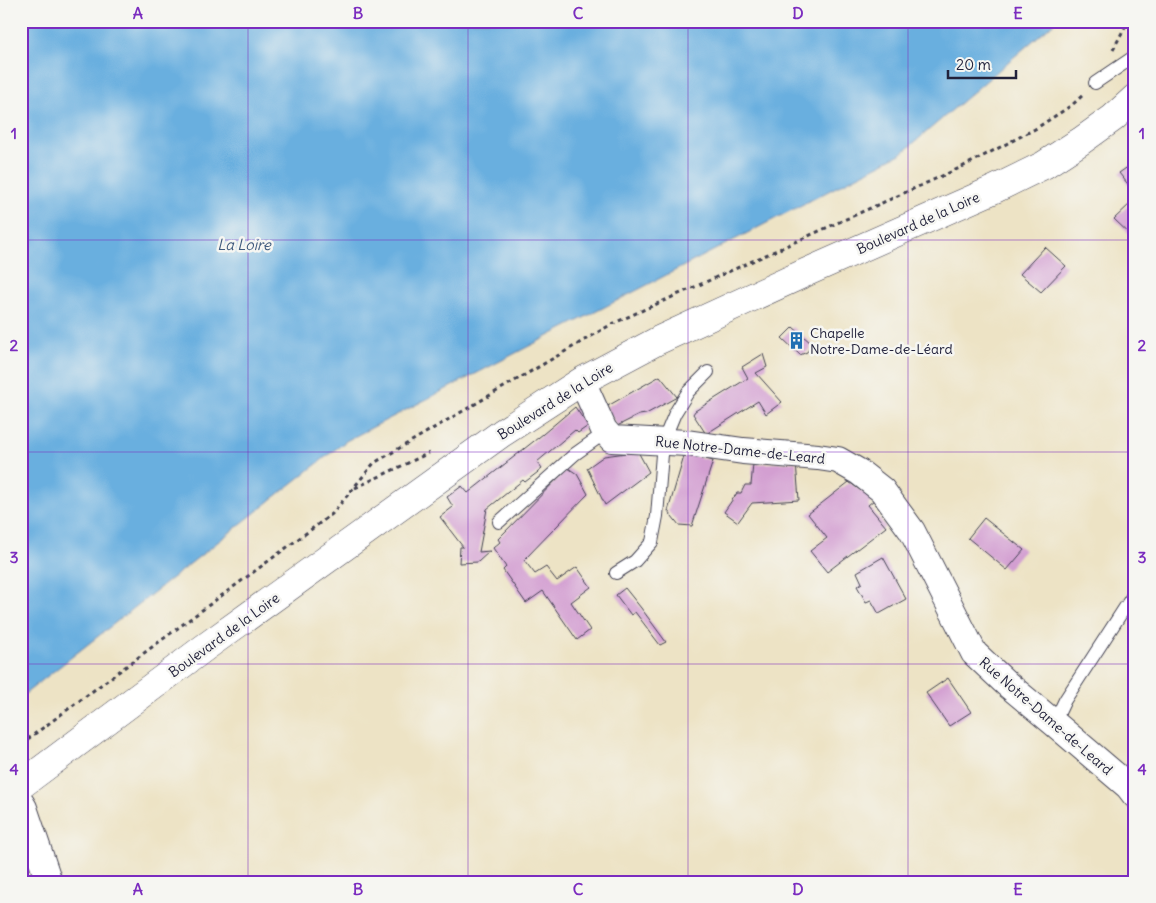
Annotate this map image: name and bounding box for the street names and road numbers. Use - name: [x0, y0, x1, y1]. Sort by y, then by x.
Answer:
- street label: Boulevard de la Loire: [854, 188, 982, 258]
- street label: Boulevard de la Loire: [494, 358, 616, 444]
- street label: Rue Notre-Dame-de-Leard: [654, 432, 826, 468]
- street label: Boulevard de la Loire: [165, 589, 283, 681]
- street label: Rue Notre-Dame-de-Leard: [976, 653, 1116, 779]

